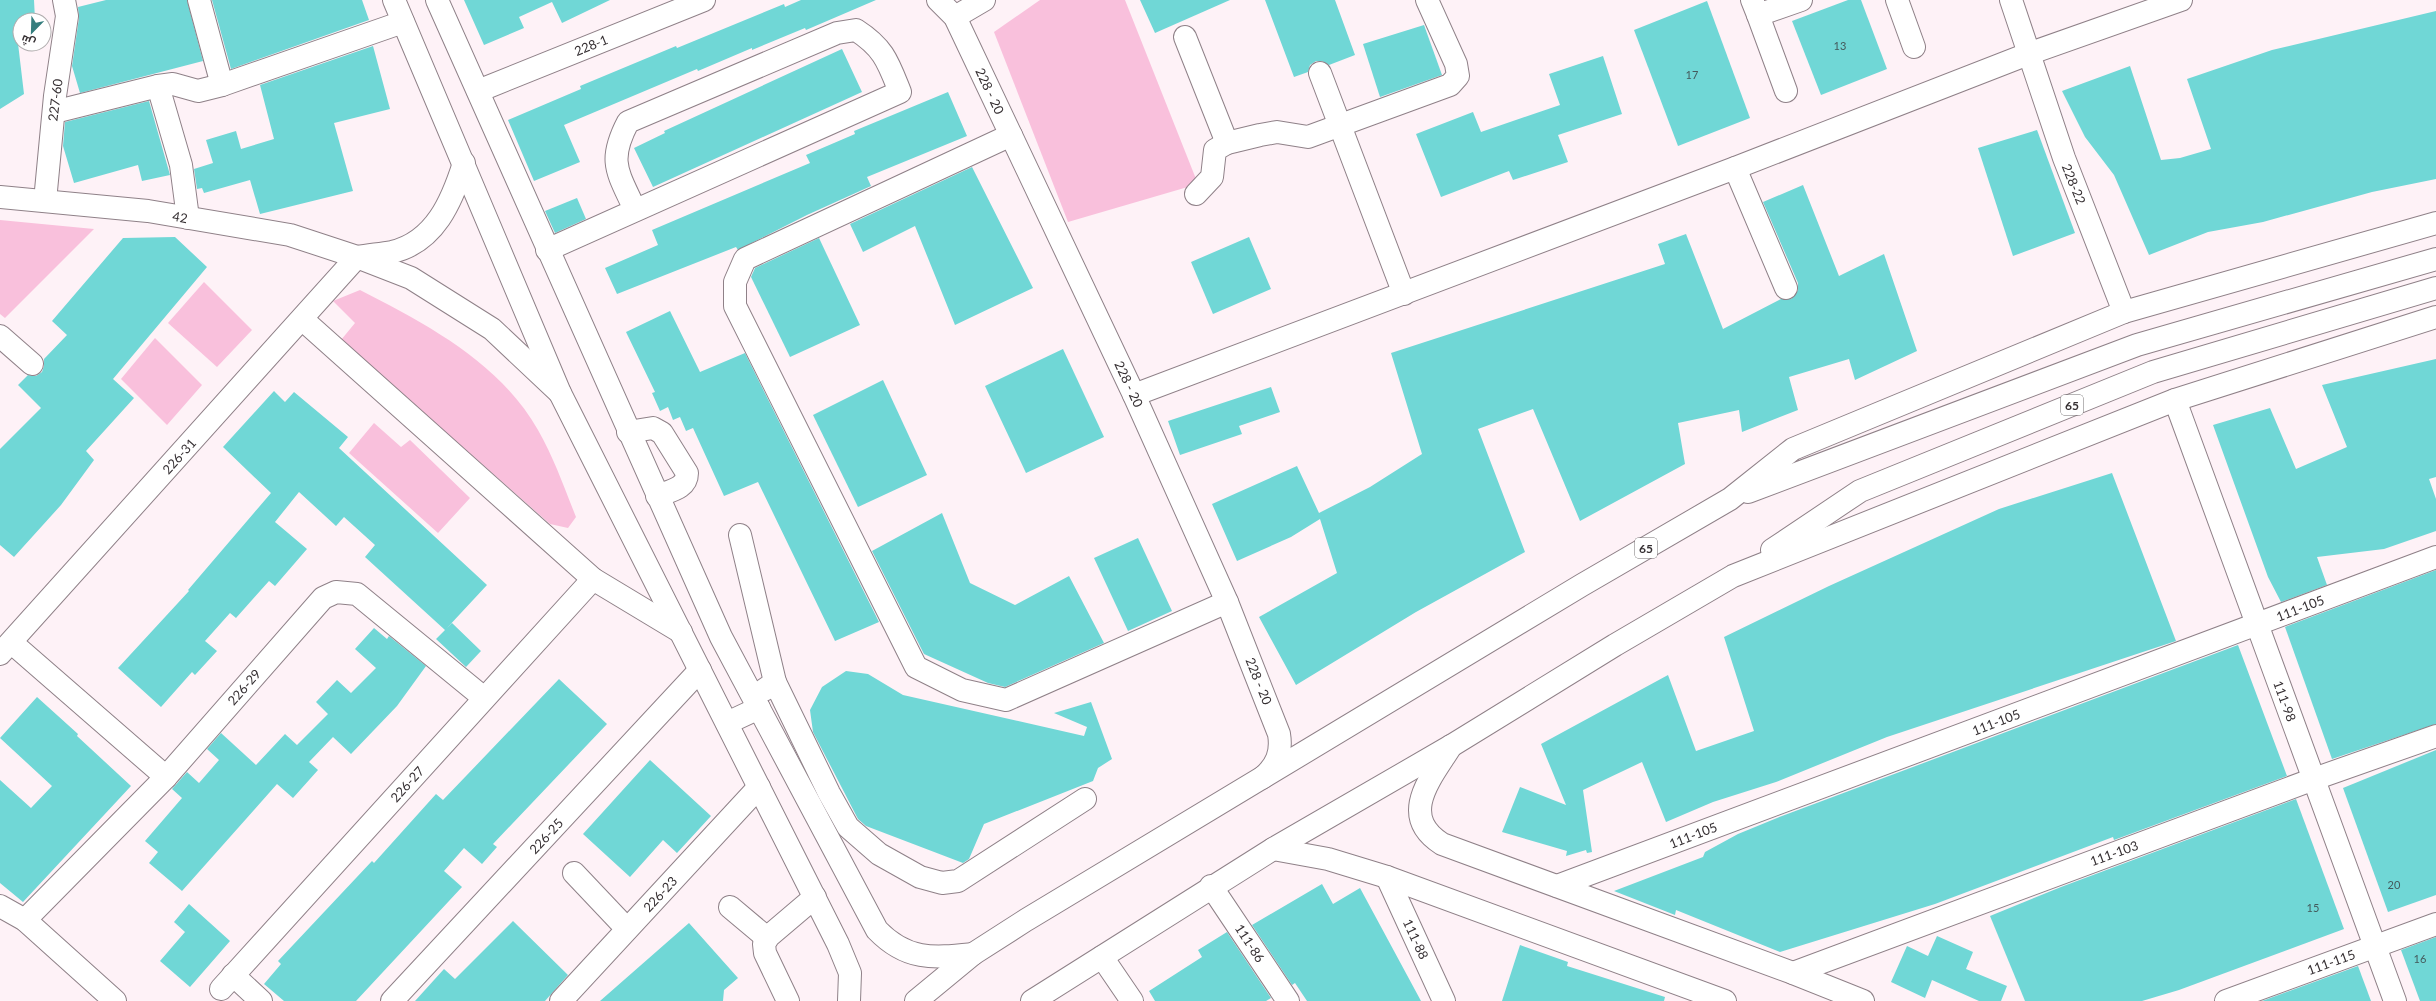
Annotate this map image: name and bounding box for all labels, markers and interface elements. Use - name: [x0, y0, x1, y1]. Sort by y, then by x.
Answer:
- north arrow: [12, 12, 52, 52]
- street label: 228-1: [572, 31, 610, 59]
- text: ش: [19, 32, 37, 50]
- house number: 13: [1834, 39, 1846, 52]
- street label: 228 - 20: [972, 65, 1008, 117]
- house number: 17: [1686, 68, 1698, 81]
- street label: 227-60: [44, 77, 66, 122]
- street label: 228-22: [2059, 161, 2089, 207]
- street label: 42: [171, 208, 189, 226]
- street label: 228 - 20: [1111, 358, 1147, 410]
- road number: 65: [2061, 395, 2083, 415]
- street label: 226-31: [159, 435, 199, 477]
- road number: 65: [1635, 538, 1657, 558]
- street label: 111-105: [2274, 592, 2326, 624]
- street label: 228 - 20: [1242, 655, 1276, 707]
- street label: 226-29: [224, 666, 264, 708]
- street label: 111-98: [2270, 678, 2300, 724]
- street label: 111-105: [1970, 706, 2022, 738]
- street label: 226-27: [387, 763, 427, 805]
- street label: 226-25: [526, 815, 566, 857]
- street label: 111-105: [1667, 819, 1719, 851]
- street label: 111-103: [2088, 837, 2140, 869]
- street label: 226-23: [640, 873, 680, 915]
- house number: 20: [2388, 878, 2401, 891]
- house number: 15: [2307, 901, 2319, 914]
- street label: 111-88: [1400, 916, 1432, 962]
- street label: 111-86: [1232, 921, 1268, 965]
- street label: 111-115: [2305, 946, 2357, 978]
- house number: 16: [2414, 952, 2426, 965]

